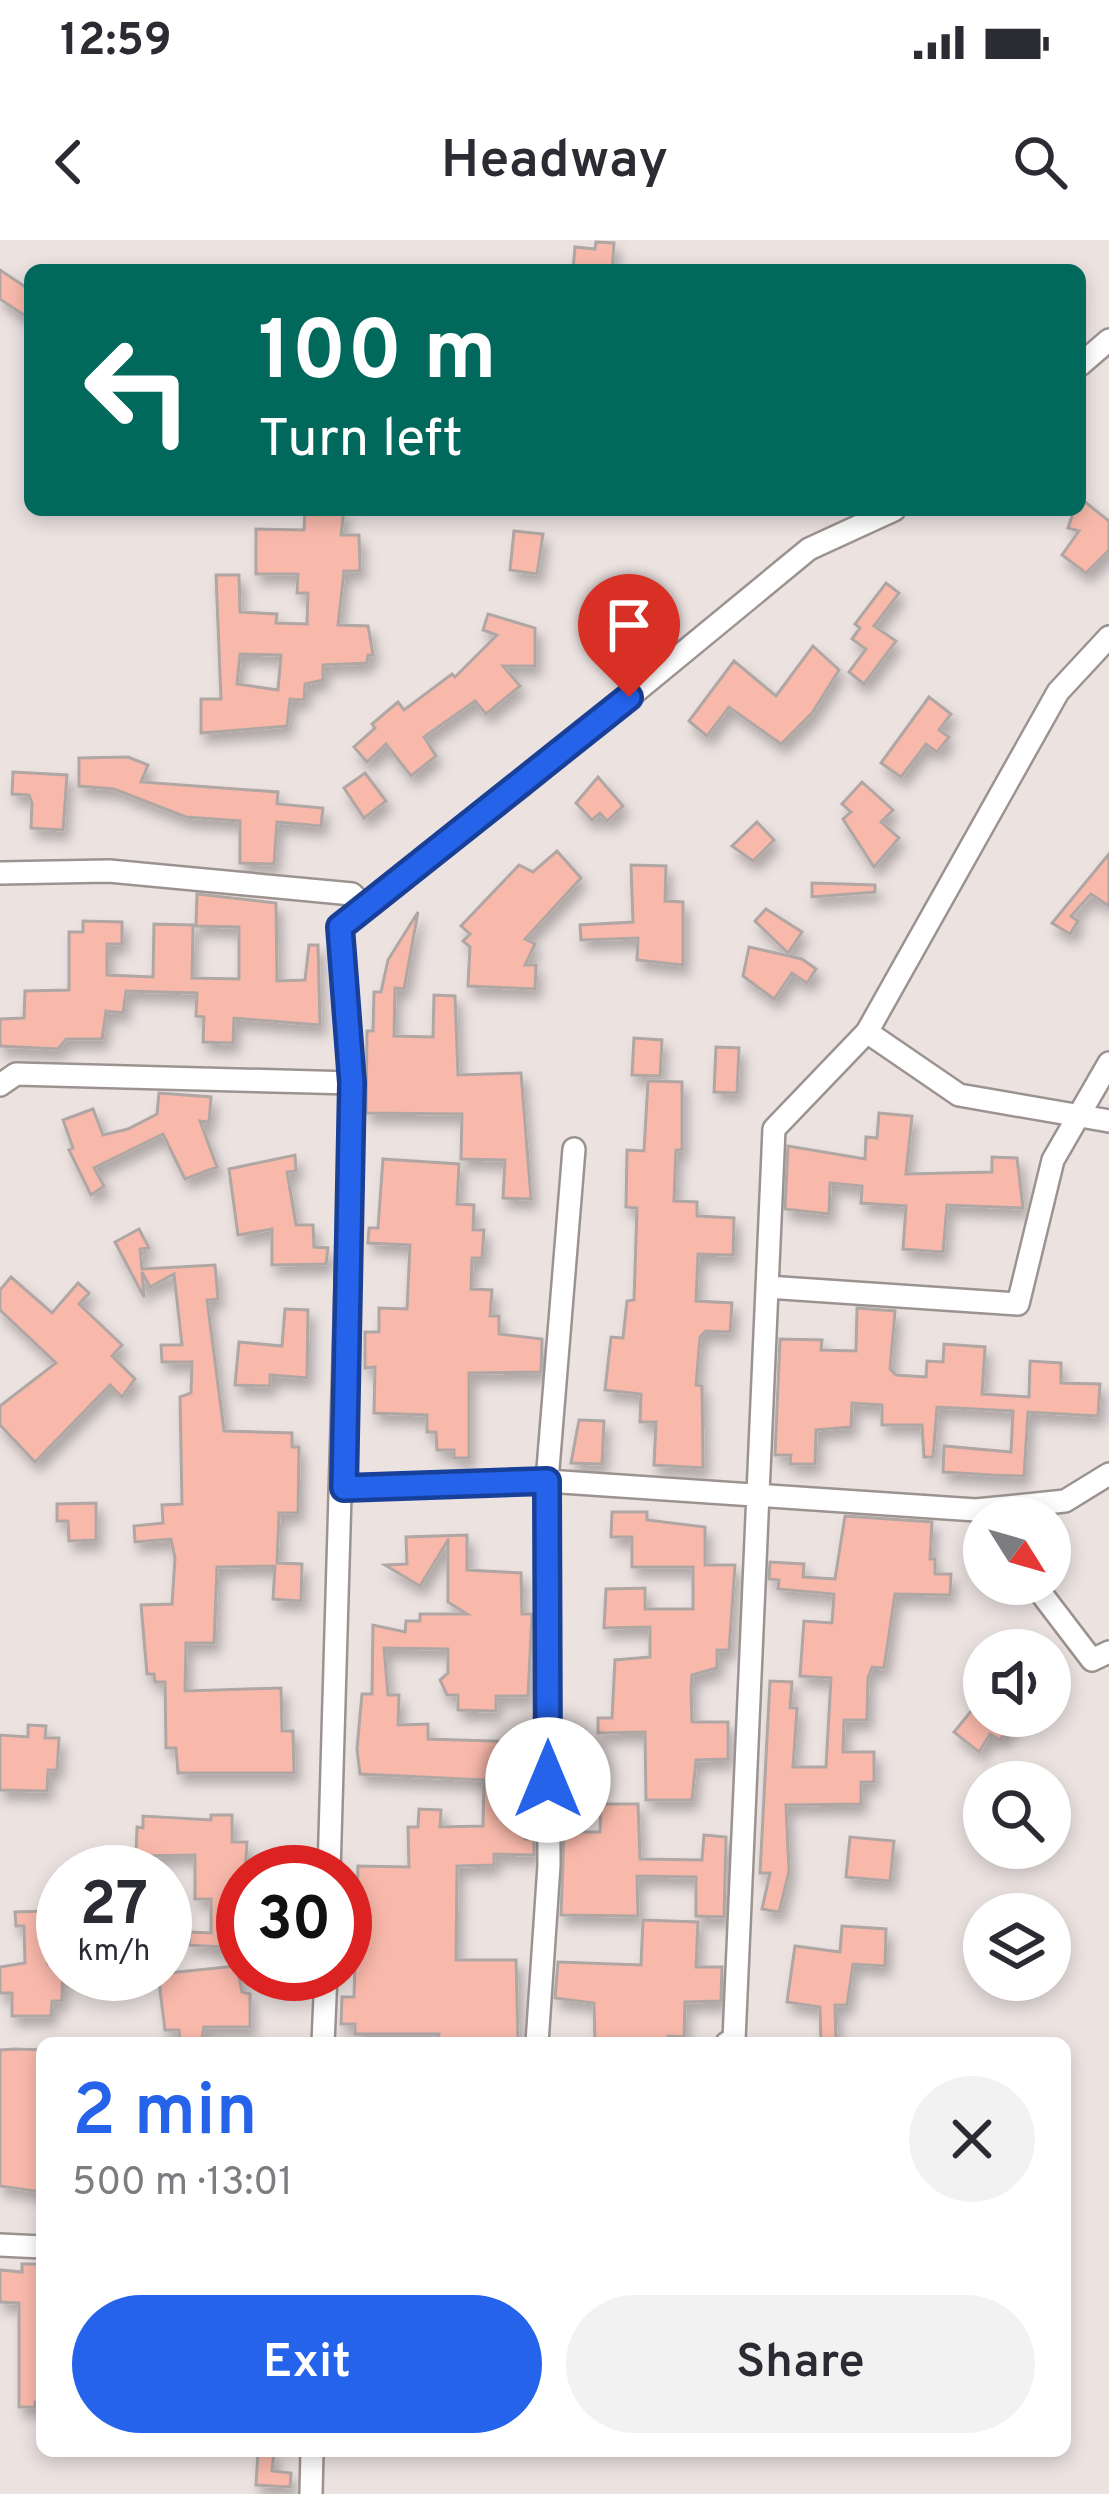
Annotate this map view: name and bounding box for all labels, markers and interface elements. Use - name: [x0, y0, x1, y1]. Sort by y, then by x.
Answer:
- text: 12:59: [60, 14, 172, 71]
- text: Headway: [441, 128, 668, 197]
- icon: back: [36, 129, 102, 195]
- icon: search: [1007, 129, 1073, 195]
- text: 100 m: [258, 303, 497, 409]
- icon: left: [60, 312, 216, 468]
- text: Turn left: [258, 407, 463, 476]
- pin: [578, 574, 680, 697]
- icon: arrive: [596, 592, 662, 658]
- north arrow: [963, 1497, 1071, 1605]
- map controls: [963, 1497, 1071, 2001]
- button: sound: [963, 1629, 1071, 1737]
- position arrow: [485, 1717, 611, 1843]
- button: search: [963, 1761, 1071, 1869]
- speed limit sign: 30: [216, 1845, 372, 2001]
- text: 27: [80, 1870, 148, 1946]
- button: layers: [963, 1893, 1071, 2001]
- text: km/h: [78, 1934, 150, 1971]
- text: 2 min: [72, 2069, 258, 2161]
- button: close: [909, 2076, 1035, 2202]
- text: 500 m · 13:01: [72, 2160, 293, 2209]
- button: Exit: [72, 2295, 542, 2433]
- button: Share: [566, 2295, 1035, 2433]

